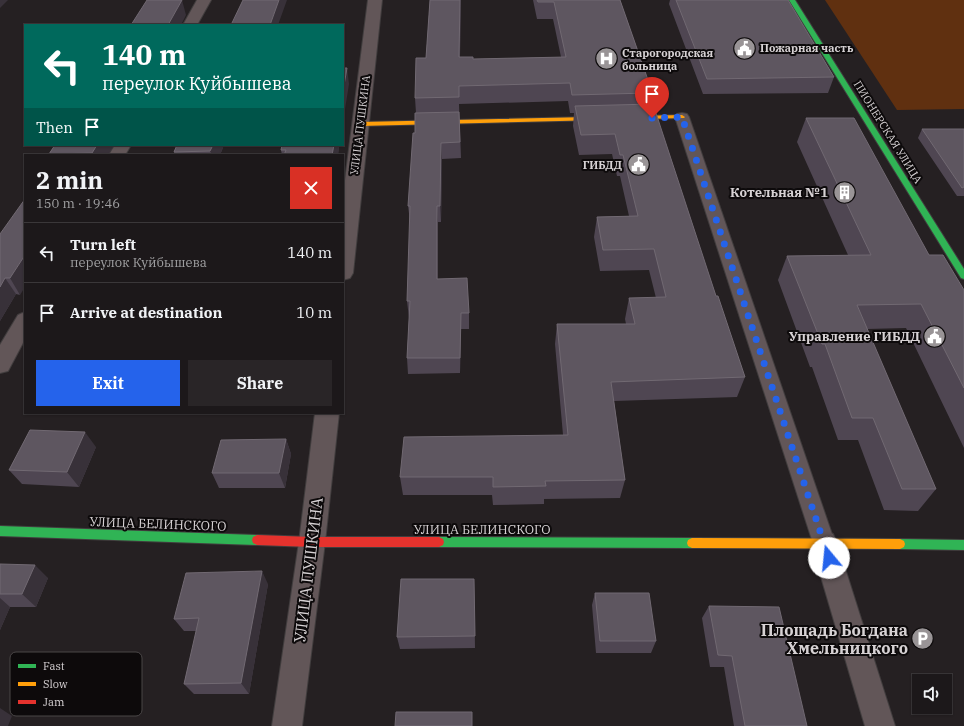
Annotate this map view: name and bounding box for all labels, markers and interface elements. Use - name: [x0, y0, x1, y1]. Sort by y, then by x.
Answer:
- public building icon: Пожарная часть: [731, 35, 757, 61]
- text: 140 m: [102, 36, 186, 73]
- icon: left: [36, 40, 88, 92]
- place label: Пожарная часть: [760, 41, 854, 55]
- hospital icon: Старогородская больница: [593, 46, 619, 72]
- place label: Старогородская больница: [622, 46, 714, 73]
- text: переулок Куйбышева: [102, 72, 292, 95]
- street label: УЛИЦА ПУШКИНА: [347, 74, 373, 176]
- pin: [635, 77, 669, 118]
- street label: ПИОНЕРСКАЯ УЛИЦА: [851, 78, 926, 186]
- icon: arrive: [641, 83, 663, 105]
- icon: arrive: [81, 116, 103, 138]
- text: Then: [36, 118, 73, 137]
- public building icon: ГИБДД: [625, 152, 651, 178]
- place label: ГИБДД: [583, 158, 623, 172]
- text: 2 min: [36, 164, 103, 196]
- button: close: [290, 167, 332, 209]
- building icon: Котельная №1: [831, 179, 857, 205]
- place label: Котельная №1: [730, 184, 828, 201]
- text: 150 m · 19:46: [36, 195, 120, 212]
- text: Turn left: [70, 235, 136, 254]
- icon: left: [36, 242, 58, 264]
- text: 140 m: [287, 243, 332, 262]
- text: переулок Куйбышева: [70, 254, 207, 271]
- icon: arrive: [36, 302, 58, 324]
- text: Arrive at destination: [70, 303, 222, 322]
- text: 10 m: [296, 303, 332, 322]
- public building icon: Управление ГИБДД: [922, 323, 948, 349]
- place label: Управление ГИБДД: [789, 328, 920, 345]
- button: Exit: [36, 360, 180, 406]
- button: Share: [188, 360, 332, 406]
- street label: УЛИЦА ПУШКИНА: [289, 496, 327, 644]
- street label: УЛИЦА БЕЛИНСКОГО: [89, 513, 227, 535]
- street label: УЛИЦА БЕЛИНСКОГО: [413, 521, 551, 538]
- position arrow: [808, 537, 850, 579]
- place label: Площадь Богдана Хмельницкого: [761, 620, 908, 658]
- parking icon: Площадь Богдана Хмельницкого: [910, 626, 936, 652]
- legend: [10, 652, 142, 716]
- text: Fast: [43, 659, 65, 673]
- map controls: [912, 674, 952, 714]
- button: sound: [912, 674, 952, 714]
- text: Slow: [43, 677, 68, 691]
- text: Jam: [43, 695, 65, 709]

